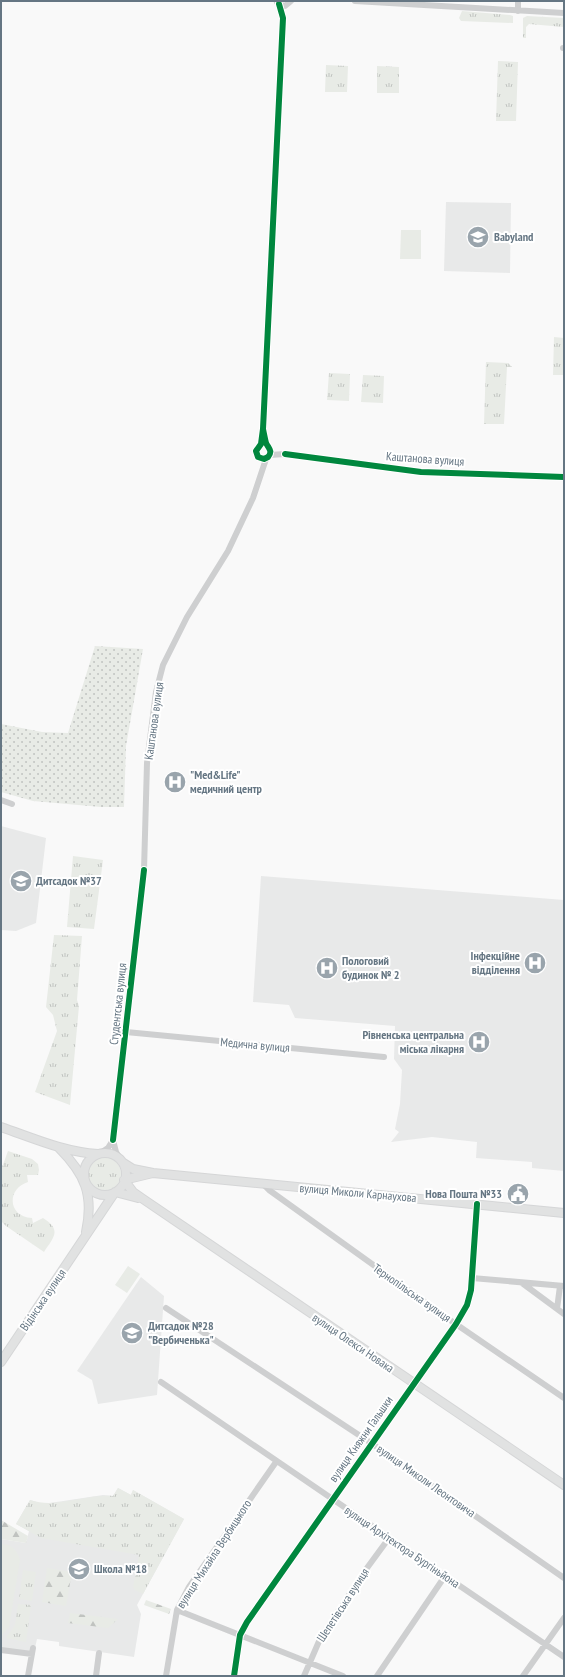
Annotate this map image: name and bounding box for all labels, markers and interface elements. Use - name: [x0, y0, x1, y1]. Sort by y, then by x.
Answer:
- school or university icon: Babyland: [465, 224, 491, 250]
- place label: Babyland: [494, 229, 533, 244]
- street label: Каштанова вулиця: [385, 448, 465, 469]
- street label: Каштанова вулиця: [141, 681, 166, 761]
- place label: "Med&Life" медичний центр: [190, 767, 263, 796]
- hospital icon: "Med&Life" медичний центр: [162, 769, 188, 795]
- school or university icon: Дитсадок №37: [8, 868, 34, 894]
- place label: Дитсадок №37: [36, 873, 102, 888]
- place label: Інфекційне відділення: [471, 948, 520, 977]
- hospital icon: Інфекційне відділення: [522, 950, 548, 976]
- place label: Пологовий будинок № 2: [342, 953, 399, 982]
- hospital icon: Пологовий будинок № 2: [314, 955, 340, 981]
- street label: Студентська вулиця: [106, 962, 129, 1046]
- place label: Рівненська центральна міська лікарня: [362, 1027, 464, 1056]
- hospital icon: Рівненська центральна міська лікарня: [466, 1029, 492, 1055]
- street label: Медична вулиця: [220, 1034, 291, 1055]
- street label: вулиця Миколи Карнаухова: [299, 1180, 417, 1205]
- public building icon: Нова Пошта №33: [505, 1181, 531, 1207]
- place label: Нова Пошта №33: [425, 1186, 502, 1201]
- street label: Тернопільська вулиця: [370, 1260, 454, 1325]
- street label: Відінська вулиця: [16, 1266, 69, 1334]
- street label: вулиця Олекси Новака: [310, 1310, 397, 1376]
- place label: Дитсадок №28 "Вербиченька": [148, 1318, 214, 1347]
- school or university icon: Дитсадок №28 "Вербиченька": [119, 1320, 145, 1346]
- street label: вулиця Княжни Гальшки: [325, 1393, 396, 1485]
- street label: вулиця Миколи Леонтовича: [374, 1441, 479, 1520]
- street label: вулиця Михайла Вербицького: [173, 1497, 254, 1611]
- street label: вулиця Архітектора Бургіньйона: [342, 1502, 463, 1591]
- school or university icon: Школа №18: [66, 1556, 92, 1582]
- place label: Школа №18: [94, 1561, 147, 1576]
- street label: Шепетівська вулиця: [313, 1565, 372, 1644]

